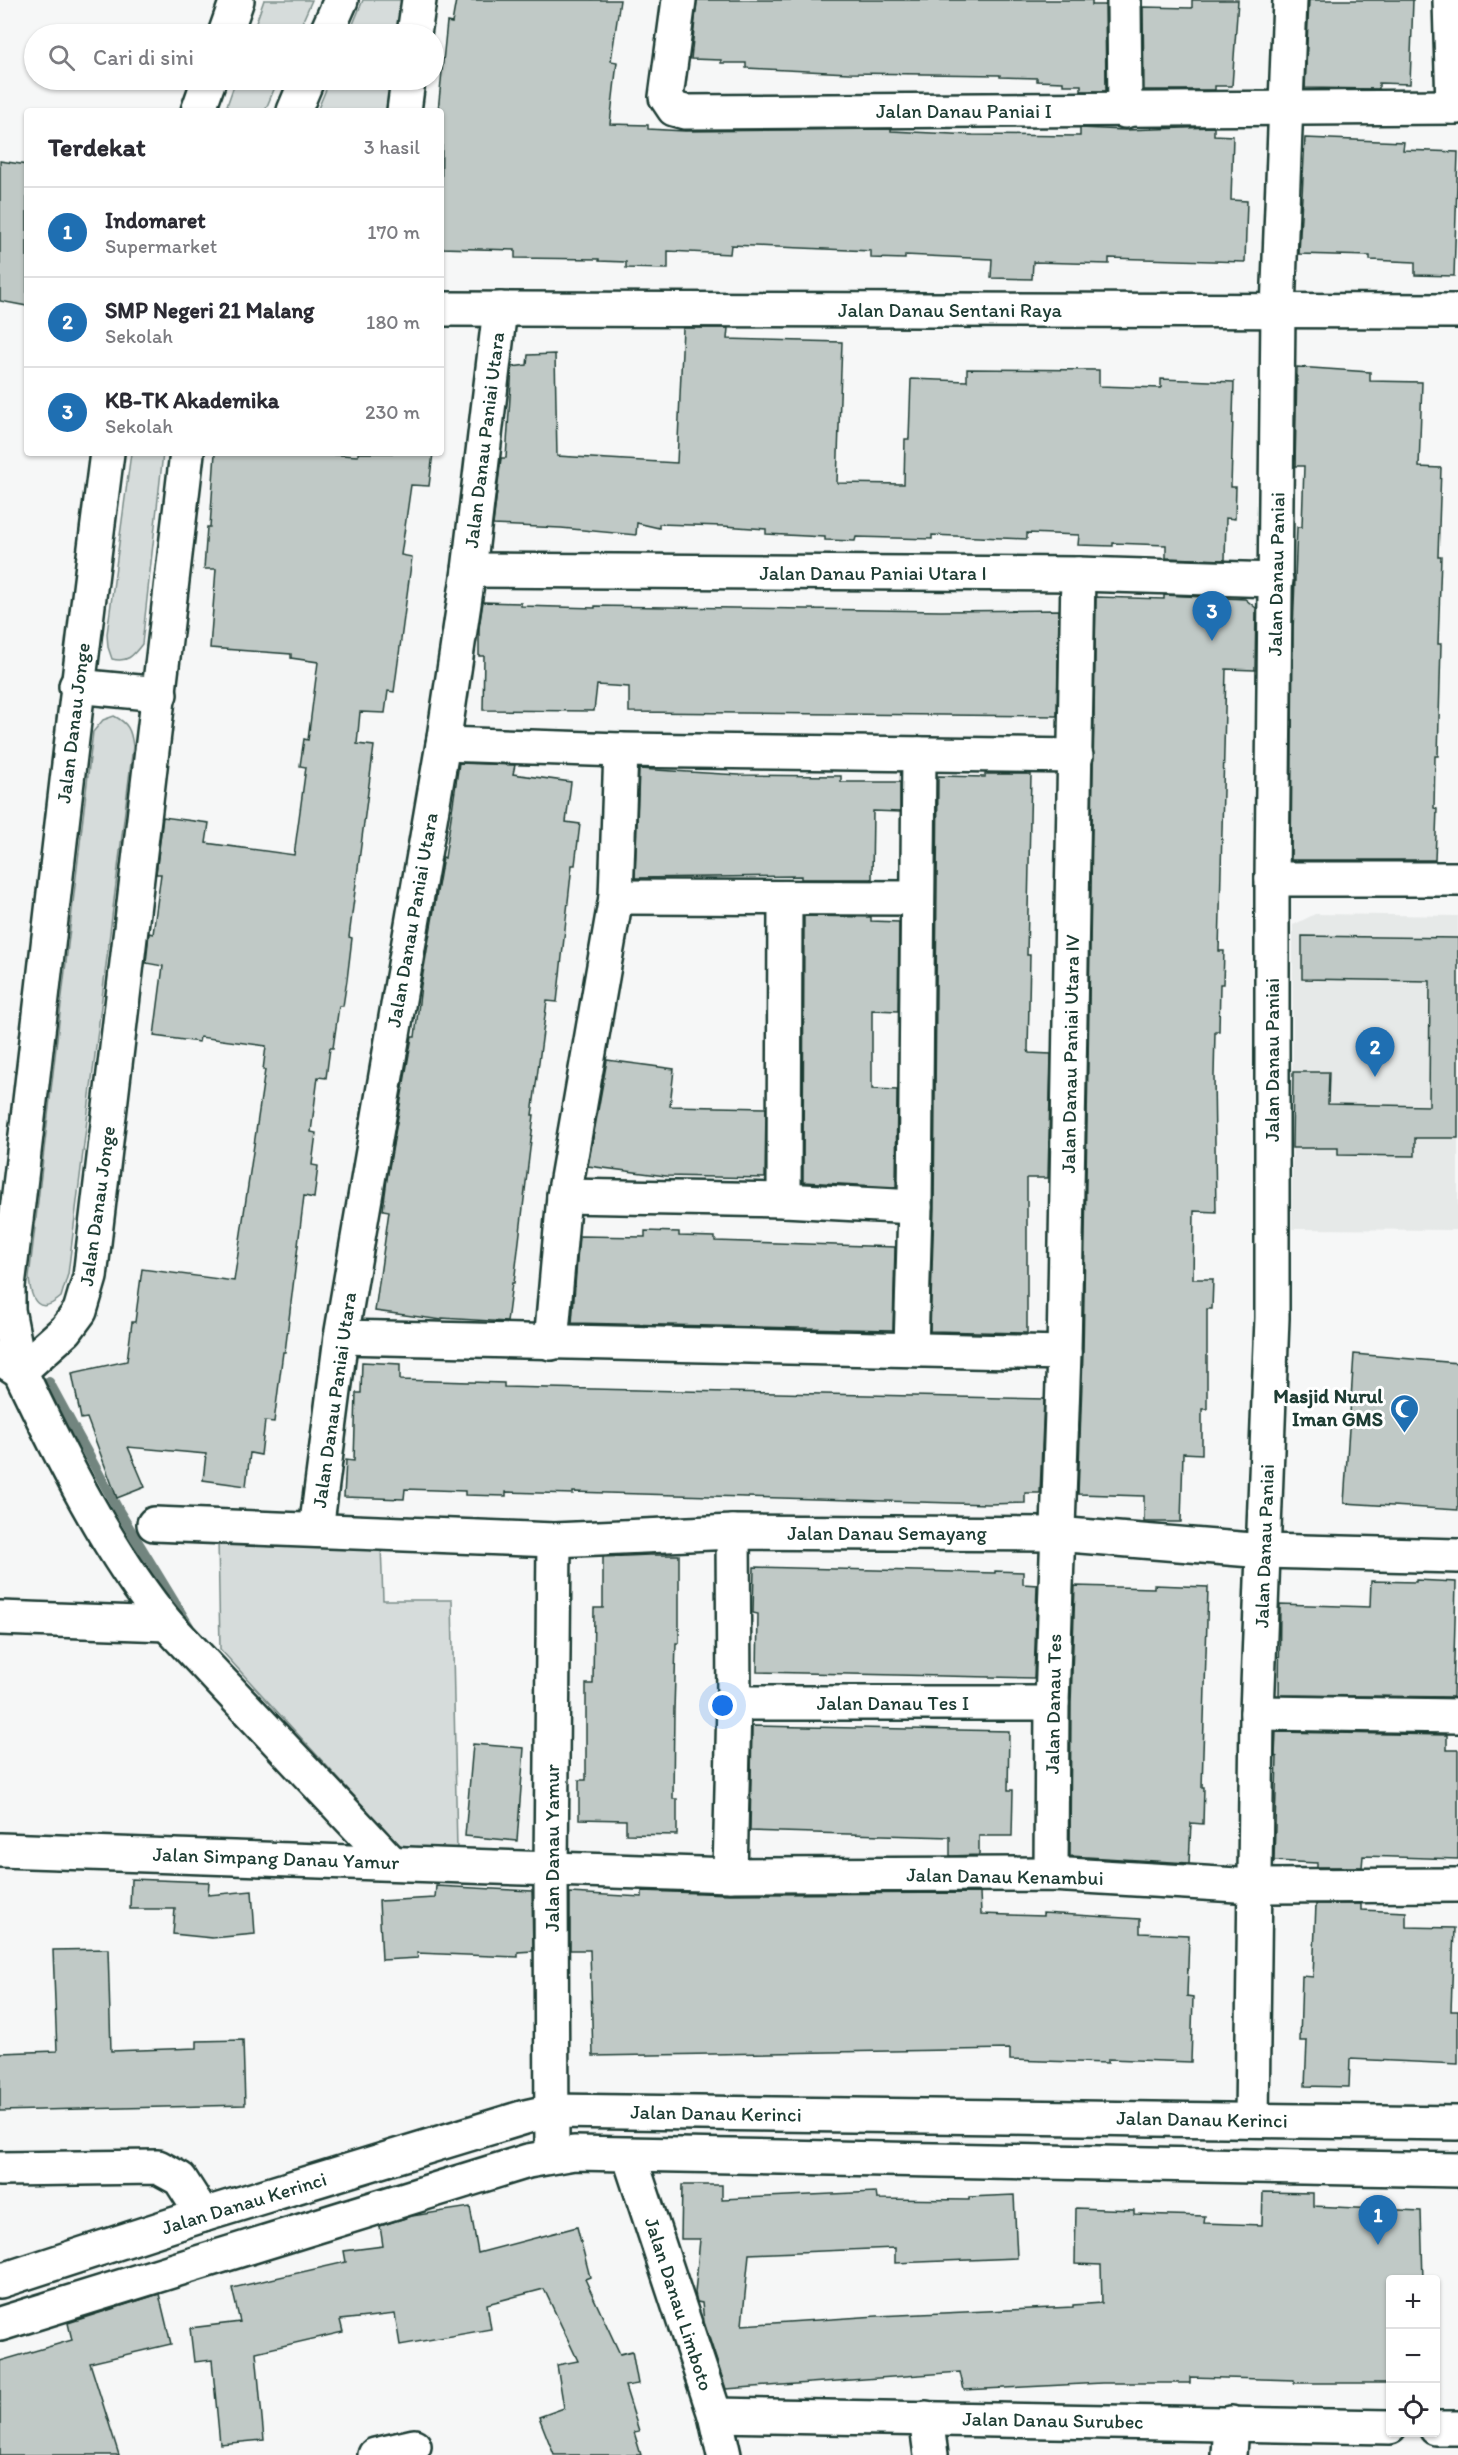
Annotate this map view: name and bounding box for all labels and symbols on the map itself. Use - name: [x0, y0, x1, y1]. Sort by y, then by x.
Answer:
- street label: Jalan Danau Paniai I: [876, 99, 1052, 123]
- street label: Jalan Danau Sentani Raya: [838, 298, 1062, 322]
- street label: Jalan Danau Paniai Utara: [459, 330, 509, 549]
- street label: Jalan Danau Paniai: [1263, 492, 1289, 656]
- street label: Jalan Danau Paniai Utara I: [759, 561, 987, 585]
- pin: 3: [1192, 592, 1232, 641]
- street label: Jalan Danau Jonge: [51, 641, 95, 805]
- street label: Jalan Danau Paniai Utara: [381, 811, 443, 1029]
- street label: Jalan Danau Paniai Utara IV: [1056, 934, 1084, 1174]
- street label: Jalan Danau Paniai: [1260, 978, 1284, 1142]
- pin: 2: [1356, 1028, 1394, 1077]
- street label: Jalan Danau Jonge: [74, 1124, 120, 1288]
- street label: Jalan Danau Paniai Utara: [307, 1290, 361, 1509]
- place label: Masjid Nurul Iman GMS: [1273, 1384, 1383, 1431]
- mosque icon: Masjid Nurul Iman GMS: [1388, 1392, 1420, 1434]
- street label: Jalan Danau Paniai: [1249, 1464, 1279, 1628]
- street label: Jalan Danau Semayang: [787, 1521, 988, 1545]
- street label: Jalan Danau Tes: [1040, 1634, 1066, 1774]
- your location: [708, 1691, 737, 1720]
- street label: Jalan Danau Tes I: [817, 1691, 969, 1715]
- street label: Jalan Danau Yamur: [540, 1764, 564, 1932]
- street label: Jalan Simpang Danau Yamur: [152, 1842, 400, 1874]
- street label: Jalan Danau Kenambui: [906, 1862, 1104, 1890]
- street label: Jalan Danau Kerinci: [630, 2100, 802, 2126]
- street label: Jalan Danau Kerinci: [1116, 2106, 1288, 2132]
- street label: Jalan Danau Kerinci: [159, 2166, 329, 2240]
- pin: 1: [1358, 2196, 1398, 2245]
- street label: Jalan Danau Limboto: [640, 2214, 718, 2394]
- street label: Jalan Danau Surubec: [962, 2406, 1144, 2434]

